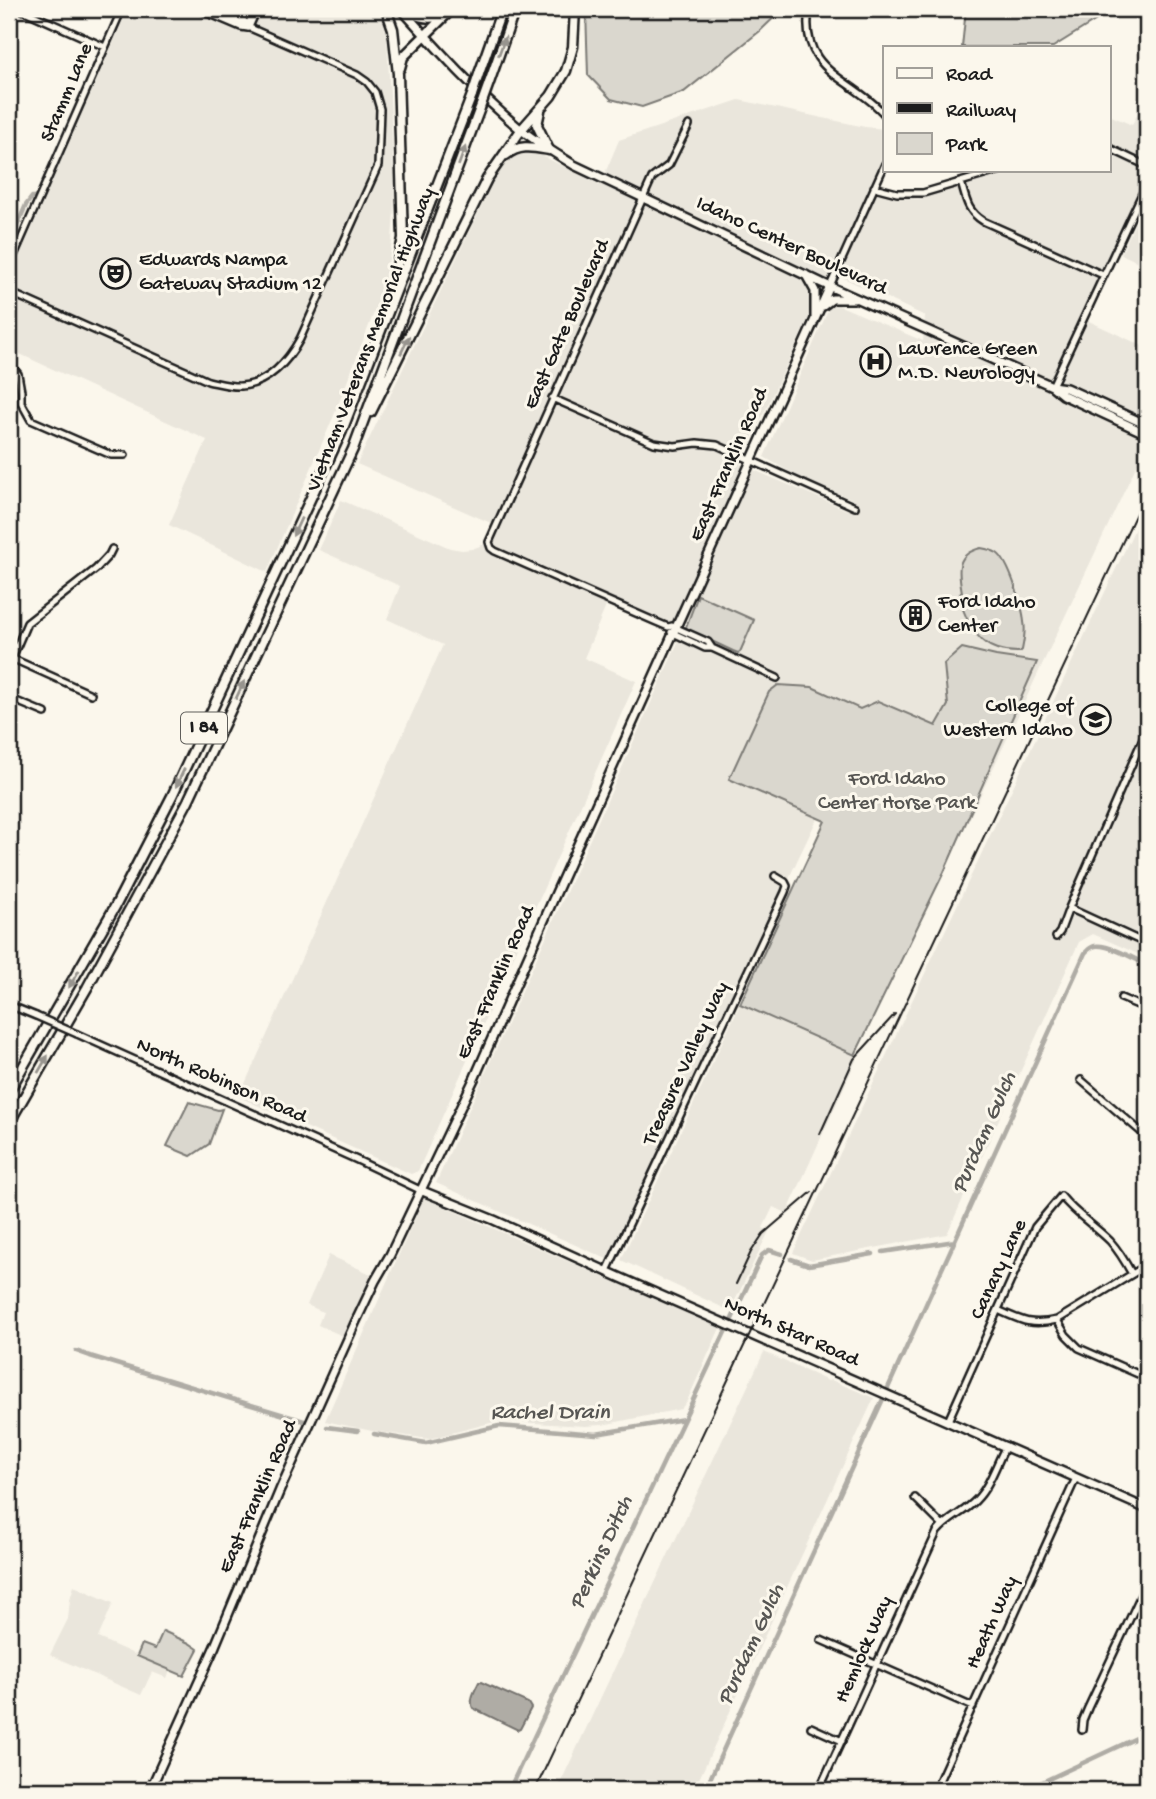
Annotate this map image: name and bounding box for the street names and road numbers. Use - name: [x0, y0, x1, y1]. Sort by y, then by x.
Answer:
- street label: Stamm Lane: [36, 39, 100, 146]
- street label: Vietnam Veterans Memorial Highway: [302, 185, 442, 496]
- street label: Idaho Center Boulevard: [692, 192, 892, 303]
- street label: East Gate Boulevard: [519, 235, 617, 414]
- street label: East Franklin Road: [685, 383, 776, 546]
- road number: I 84: [181, 712, 227, 744]
- street label: East Franklin Road: [452, 901, 543, 1064]
- street label: Treasure Valley Way: [638, 978, 736, 1151]
- street label: North Robinson Road: [132, 1033, 312, 1131]
- street label: Canary Lane: [966, 1215, 1035, 1324]
- street label: North Star Road: [720, 1292, 864, 1375]
- street label: East Franklin Road: [214, 1415, 305, 1578]
- street label: Heath Way: [961, 1573, 1025, 1673]
- street label: Hemlock Way: [830, 1593, 900, 1707]

